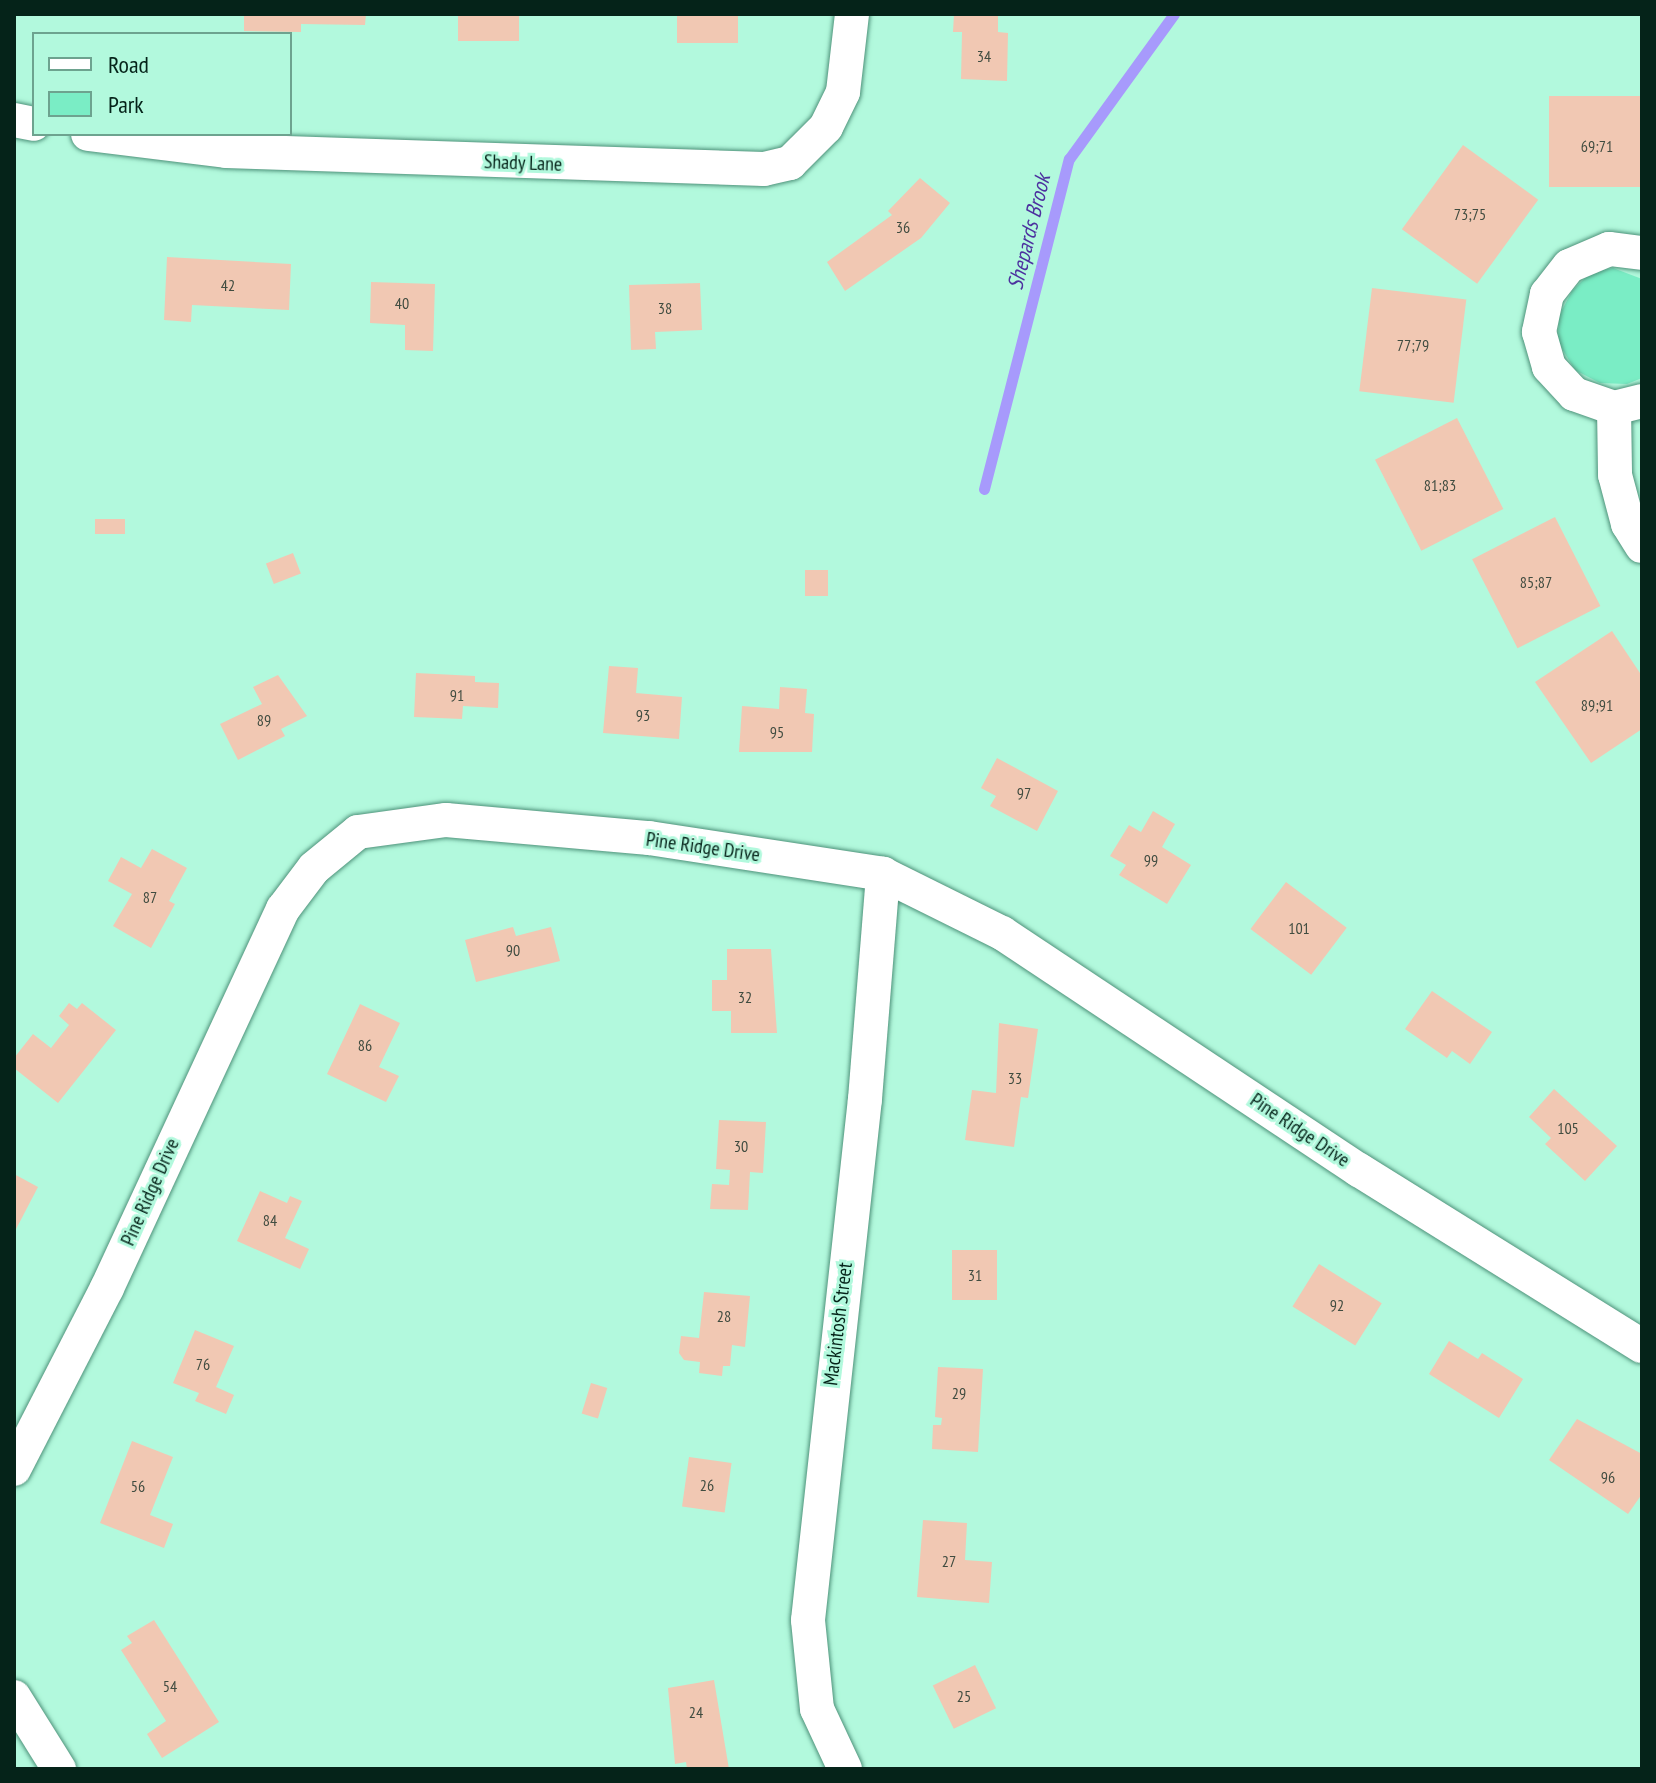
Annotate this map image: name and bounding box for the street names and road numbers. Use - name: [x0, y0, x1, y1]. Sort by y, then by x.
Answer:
- street label: Shady Lane: [483, 150, 563, 176]
- street label: Pine Ridge Drive: [645, 827, 761, 867]
- street label: Pine Ridge Drive: [1246, 1088, 1354, 1172]
- street label: Pine Ridge Drive: [116, 1135, 184, 1249]
- street label: Mackintosh Street: [819, 1261, 857, 1387]

